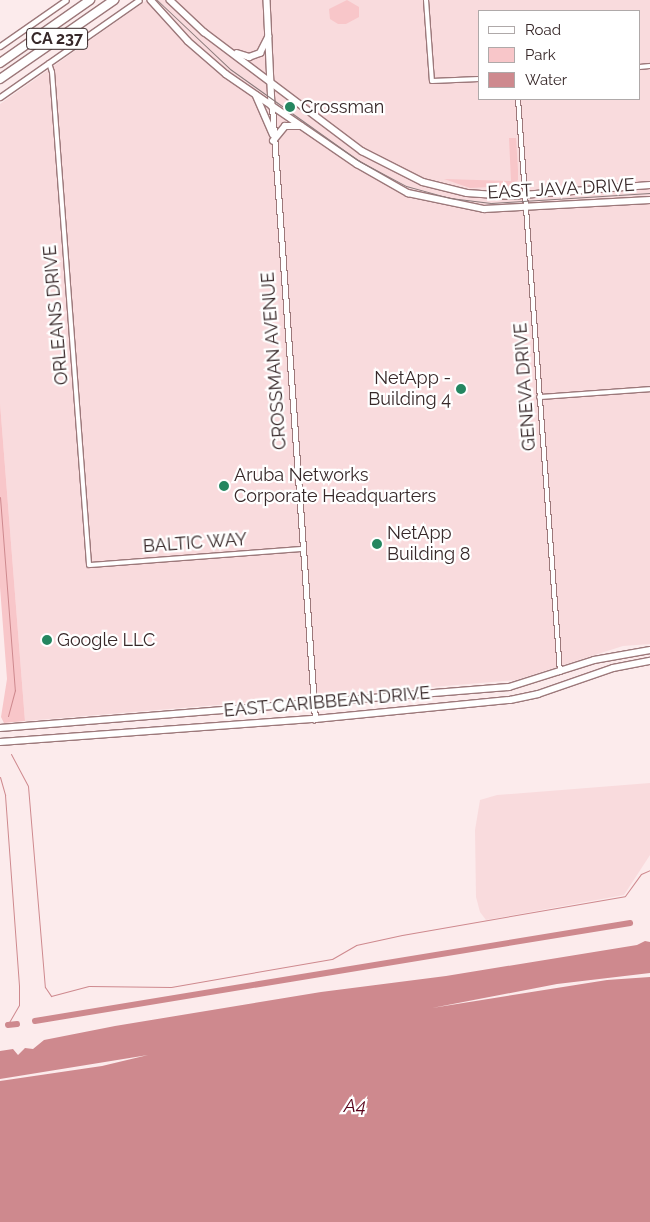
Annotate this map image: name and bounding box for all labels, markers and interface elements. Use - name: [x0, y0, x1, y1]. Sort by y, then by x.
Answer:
- legend: [478, 10, 640, 100]
- text: Road: [525, 21, 561, 39]
- road number: CA 237: [26, 26, 88, 52]
- text: Park: [525, 46, 556, 64]
- text: Water: [525, 71, 567, 89]
- place label: Crossman: [301, 96, 384, 118]
- marker: Crossman: [283, 100, 297, 114]
- street label: EAST JAVA DRIVE: [486, 174, 636, 204]
- street label: ORLEANS DRIVE: [39, 244, 73, 386]
- street label: CROSSMAN AVENUE: [257, 271, 291, 451]
- street label: GENEVA DRIVE: [510, 322, 540, 452]
- place label: NetApp - Building 4: [368, 368, 451, 410]
- marker: NetApp - Building 4: [455, 383, 467, 395]
- place label: Aruba Networks Corporate Headquarters: [234, 465, 436, 508]
- marker: Aruba Networks Corporate Headquarters: [218, 480, 230, 492]
- place label: NetApp Building 8: [387, 523, 471, 566]
- street label: BALTIC WAY: [142, 529, 248, 557]
- marker: NetApp Building 8: [371, 538, 383, 550]
- place label: Google LLC: [57, 629, 155, 651]
- marker: Google LLC: [41, 634, 53, 646]
- street label: EAST CARIBBEAN DRIVE: [223, 682, 431, 722]
- water label: A4: [344, 1095, 366, 1117]

